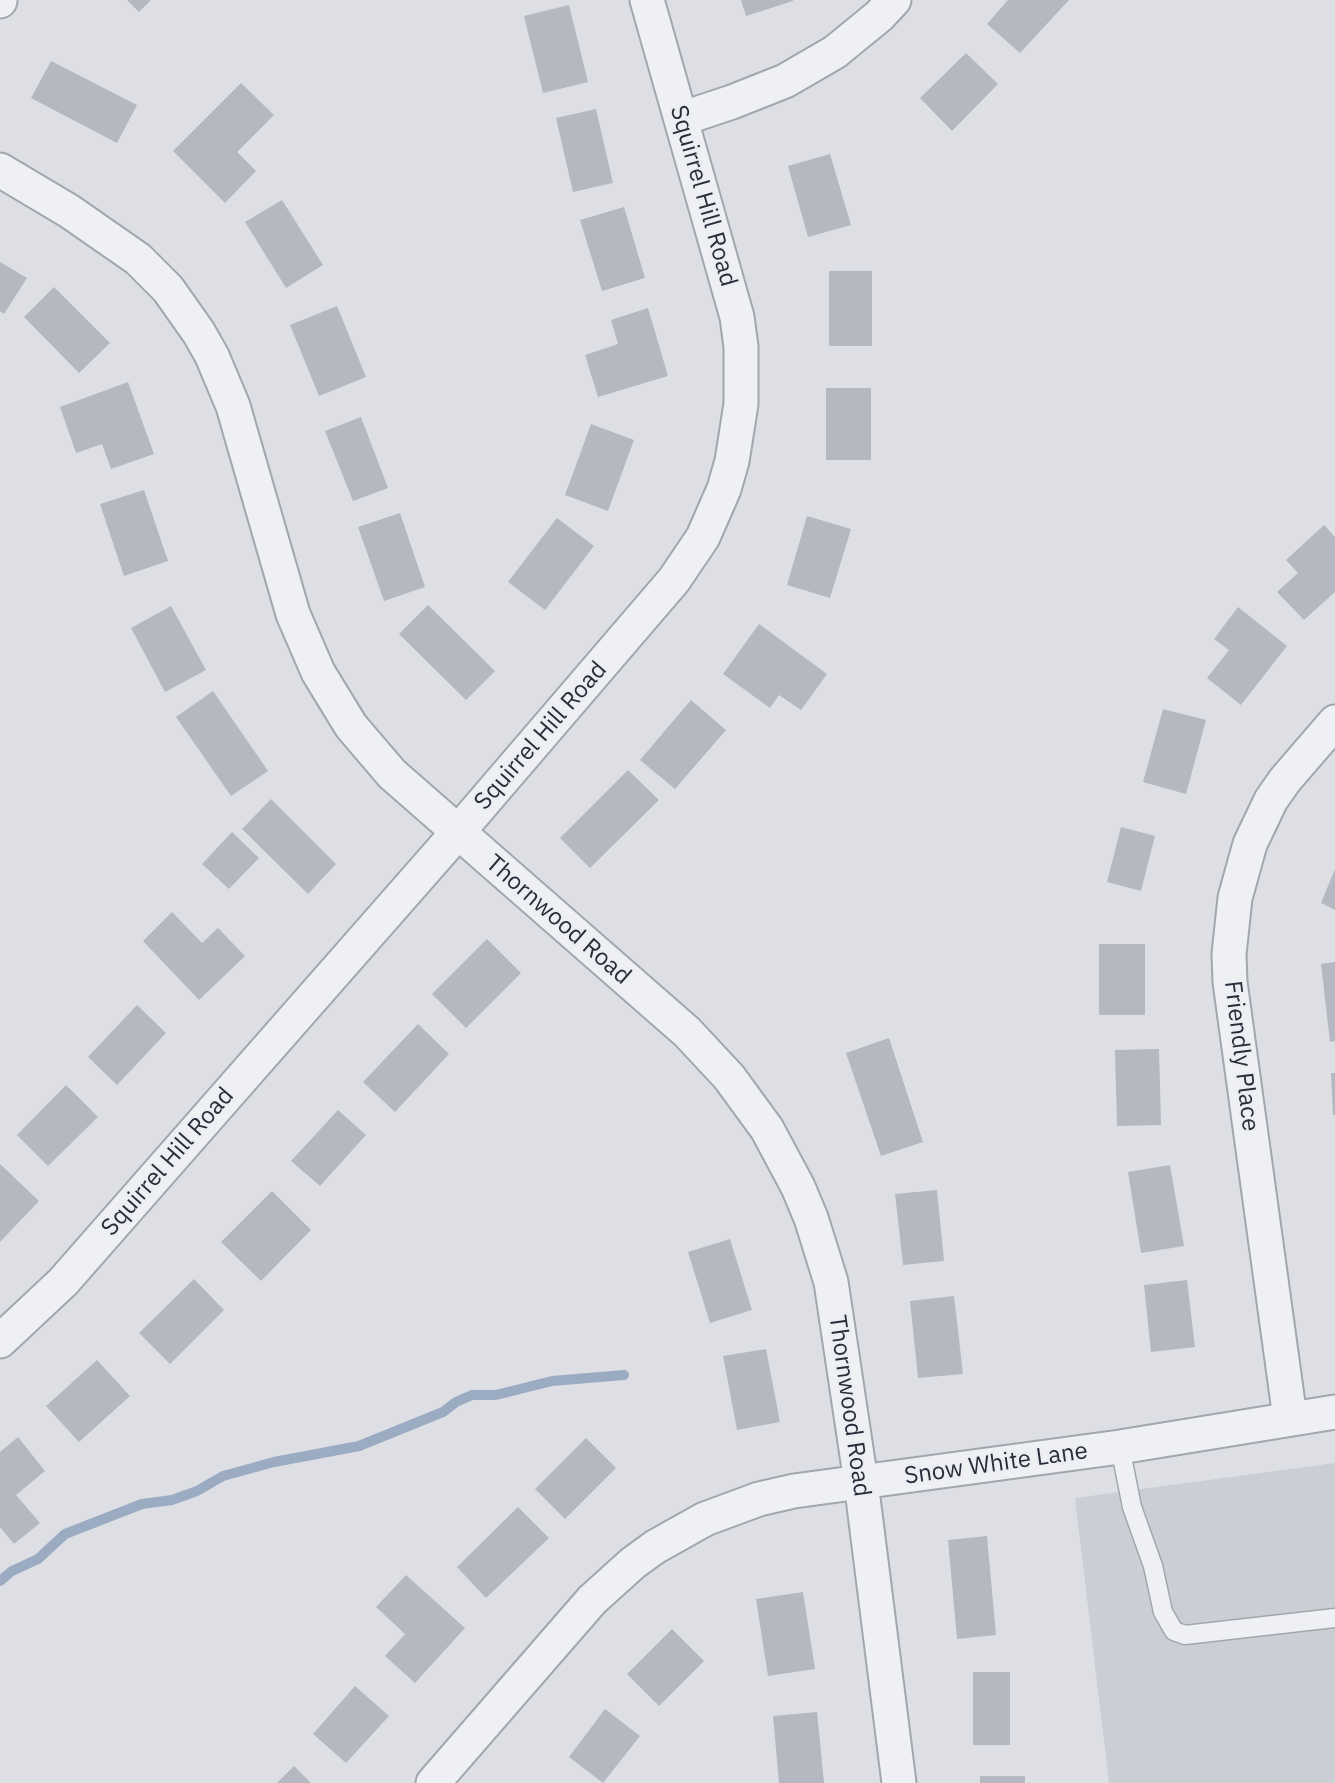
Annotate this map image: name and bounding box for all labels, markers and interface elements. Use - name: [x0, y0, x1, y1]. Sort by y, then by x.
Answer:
- street label: Squirrel Hill Road: [663, 102, 743, 290]
- street label: Squirrel Hill Road: [469, 656, 613, 816]
- street label: Thornwood Road: [479, 849, 637, 991]
- street label: Friendly Place: [1217, 979, 1265, 1133]
- street label: Squirrel Hill Road: [96, 1082, 240, 1242]
- street label: Thornwood Road: [822, 1313, 876, 1499]
- street label: Snow White Lane: [902, 1437, 1090, 1491]

